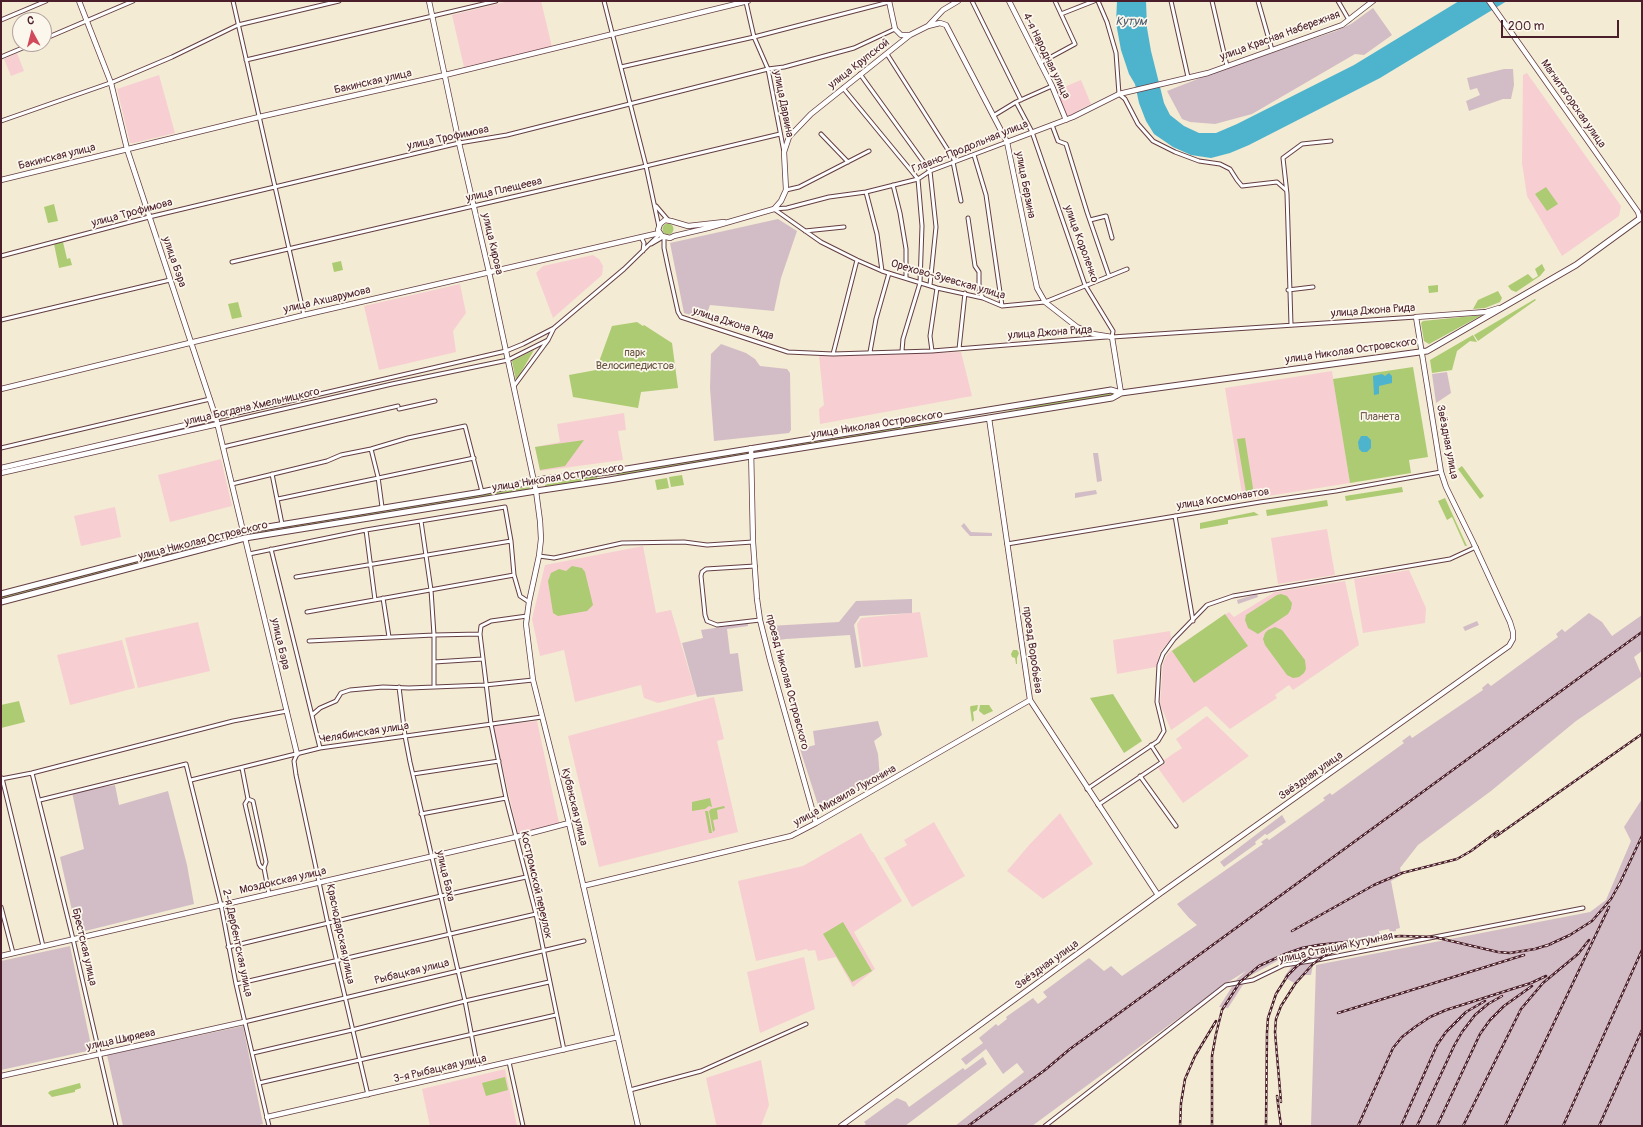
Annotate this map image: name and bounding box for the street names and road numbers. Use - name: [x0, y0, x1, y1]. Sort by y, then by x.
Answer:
- street label: улица Красная Набережная: [1218, 8, 1342, 64]
- street label: 4-я Народная улица: [1019, 11, 1073, 101]
- street label: улица Крупской: [826, 36, 892, 92]
- street label: Магнитогорская улица: [1538, 57, 1608, 151]
- street label: Бакинская улица: [333, 67, 413, 97]
- street label: улица Дарвина: [770, 70, 796, 138]
- street label: Главно-Продольная улица: [910, 118, 1030, 176]
- street label: улица Трофимова: [406, 123, 490, 153]
- street label: Бакинская улица: [17, 141, 97, 173]
- street label: улица Берзина: [1012, 150, 1038, 220]
- street label: улица Плещеева: [465, 175, 543, 205]
- street label: улица Трофимова: [90, 196, 174, 230]
- street label: улица Короленко: [1061, 204, 1101, 284]
- street label: улица Кирова: [479, 212, 505, 276]
- street label: улица Бэра: [159, 235, 189, 289]
- street label: Орехово-Зуевская улица: [889, 257, 1007, 303]
- street label: улица Ахшарумова: [282, 284, 372, 316]
- street label: улица Джона Рида: [1330, 301, 1416, 321]
- street label: улица Джона Рида: [691, 305, 775, 343]
- street label: улица Джона Рида: [1007, 323, 1093, 343]
- street label: улица Николая Островского: [1284, 335, 1418, 367]
- street label: улица Богдана Хмельницкого: [183, 385, 321, 429]
- street label: Звёздная улица: [1433, 404, 1461, 480]
- street label: улица Николая Островского: [810, 408, 944, 442]
- street label: улица Николая Островского: [491, 461, 625, 495]
- street label: улица Космонавтов: [1176, 485, 1270, 513]
- street label: улица Николая Островского: [137, 519, 269, 563]
- street label: проезд Воробьёва: [1019, 606, 1045, 694]
- street label: проезд Николая Островского: [763, 613, 811, 751]
- street label: улица Бэра: [268, 617, 292, 671]
- street label: Челябинская улица: [318, 719, 410, 747]
- street label: Звёздная улица: [1276, 749, 1346, 803]
- street label: улица Михаила Луконина: [791, 762, 899, 830]
- street label: Кубанская улица: [558, 767, 590, 847]
- street label: Костромской переулок: [517, 830, 555, 940]
- street label: улица Баха: [433, 849, 457, 903]
- street label: Моздокская улица: [238, 865, 328, 897]
- street label: Краснодарская улица: [323, 883, 357, 985]
- street label: 2-я Дербентская улица: [219, 888, 255, 998]
- street label: Брестская улица: [69, 907, 99, 987]
- street label: улица Станция Кутумная: [1278, 929, 1394, 967]
- street label: Звёздная улица: [1013, 937, 1081, 993]
- street label: Рыбацкая улица: [373, 956, 451, 988]
- street label: улица Ширяева: [85, 1026, 157, 1054]
- street label: 3-я Рыбацкая улица: [392, 1052, 488, 1086]

